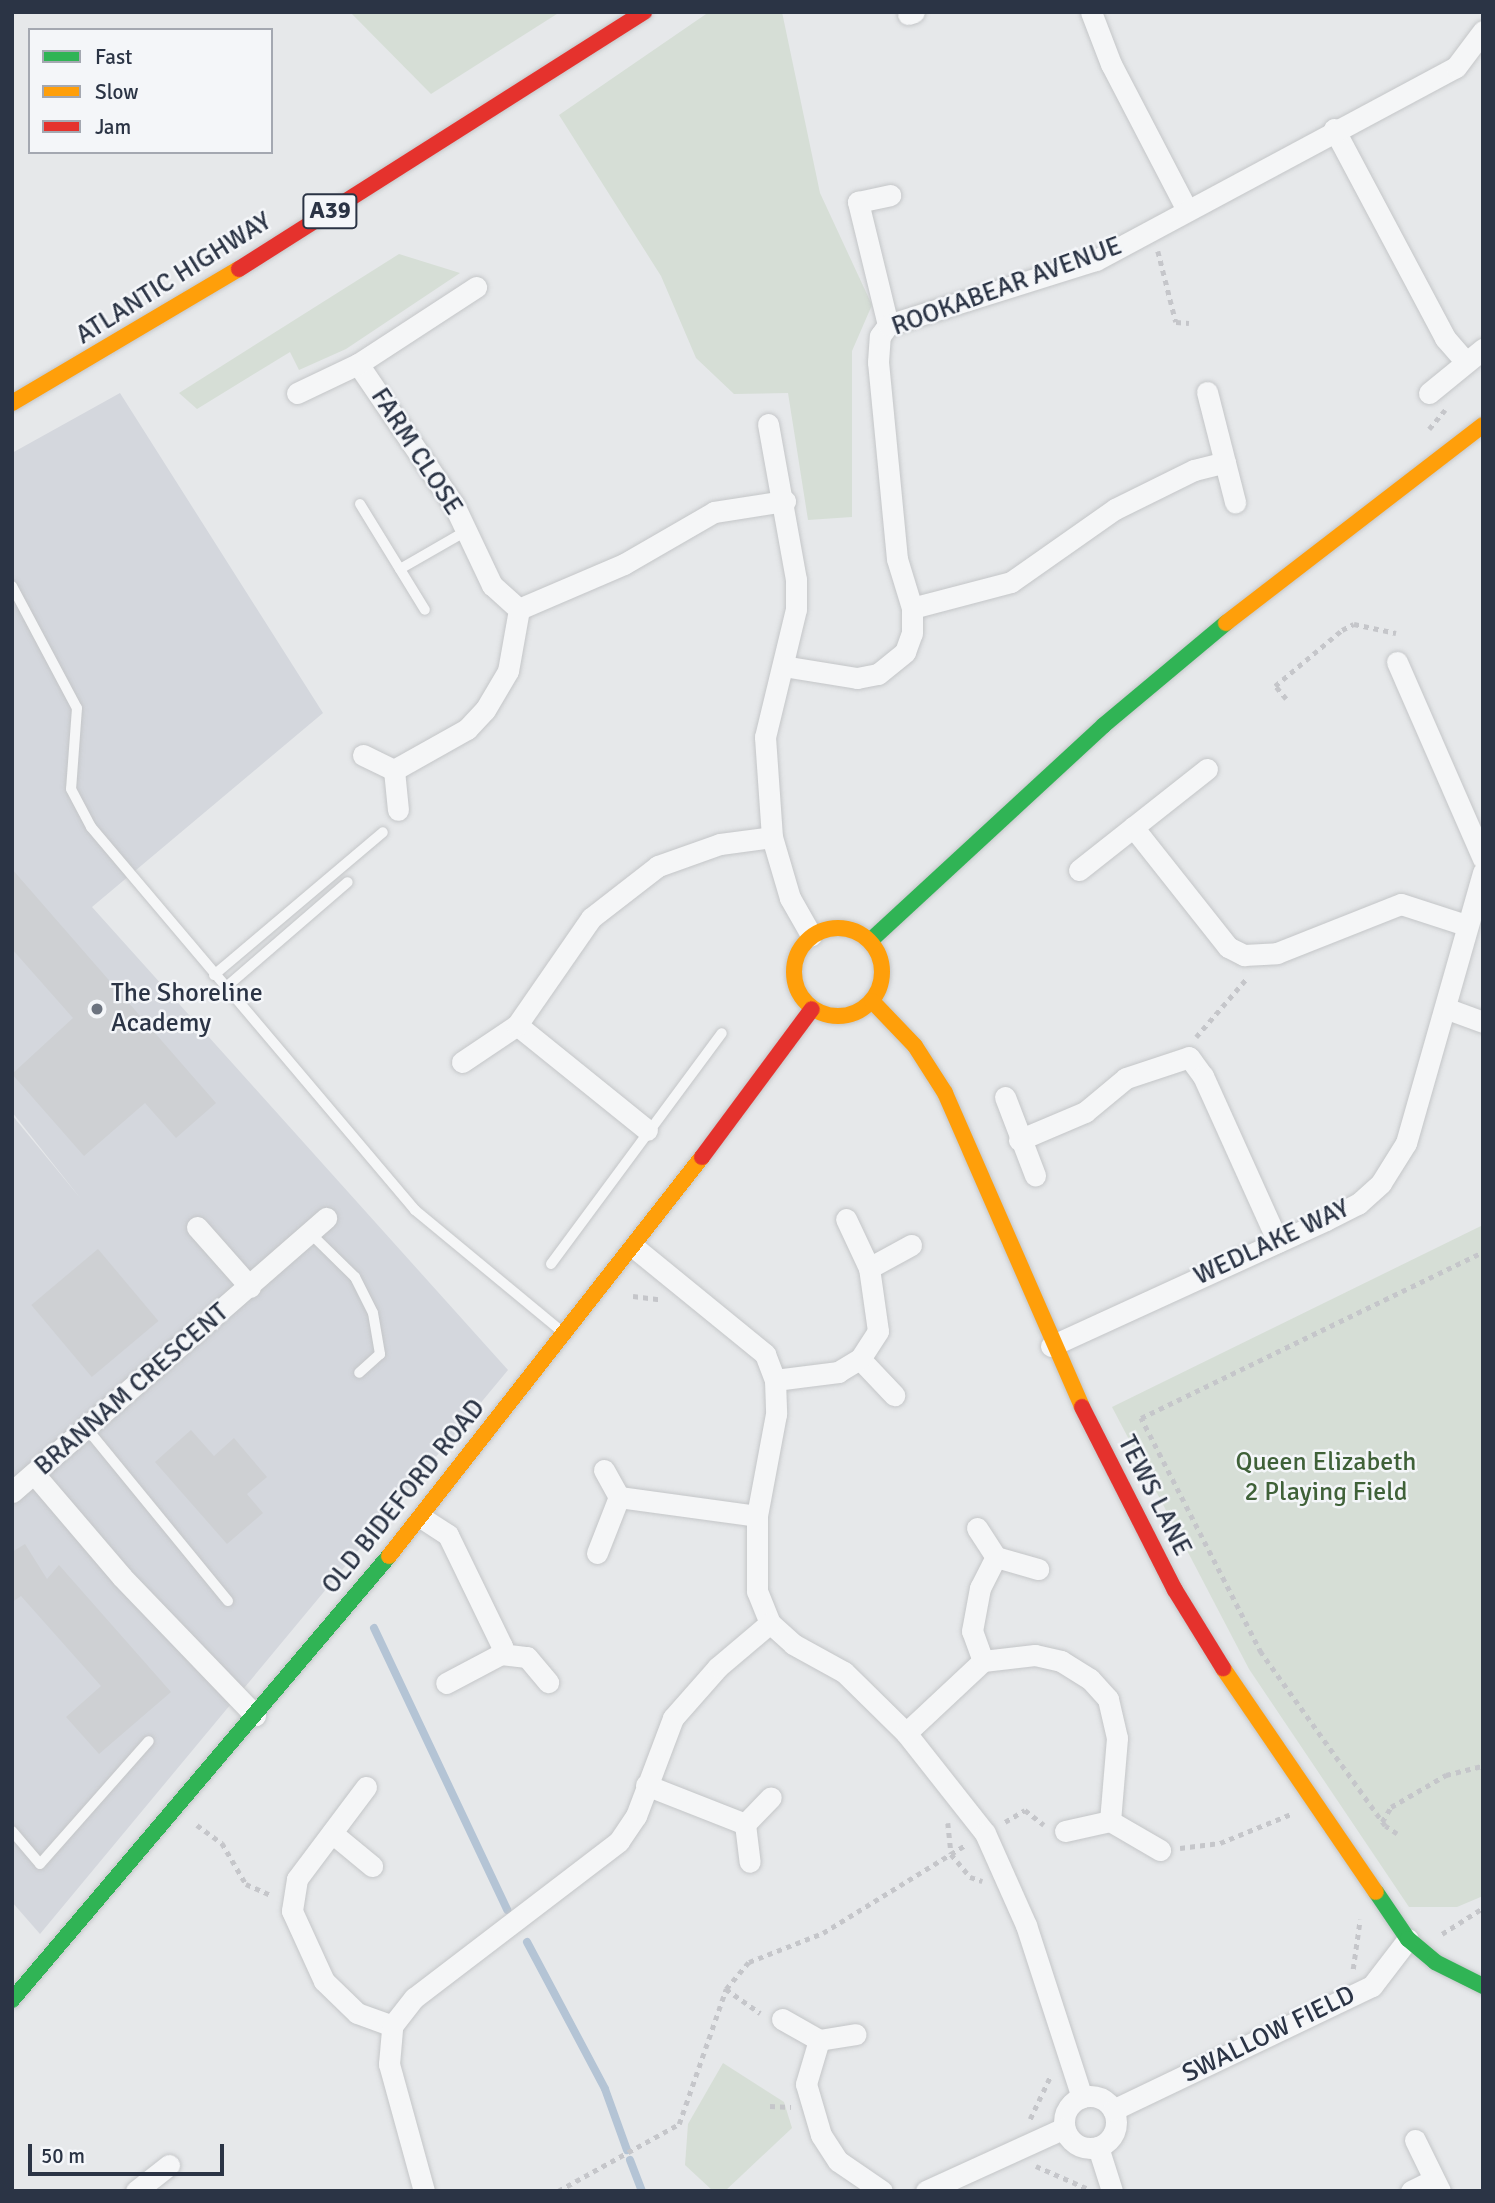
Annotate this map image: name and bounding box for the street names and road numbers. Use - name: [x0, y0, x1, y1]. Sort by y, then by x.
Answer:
- road number: A39: [302, 190, 358, 232]
- street label: ATLANTIC HIGHWAY: [71, 206, 277, 352]
- street label: ROOKABEAR AVENUE: [888, 231, 1126, 343]
- street label: FARM CLOSE: [363, 383, 469, 521]
- street label: WEDLAKE WAY: [1189, 1193, 1355, 1293]
- street label: BRANNAM CRESCENT: [29, 1297, 235, 1483]
- street label: OLD BIDEFORD ROAD: [316, 1393, 492, 1601]
- street label: TEWS LANE: [1110, 1431, 1198, 1561]
- street label: SWALLOW FIELD: [1178, 1980, 1360, 2090]

